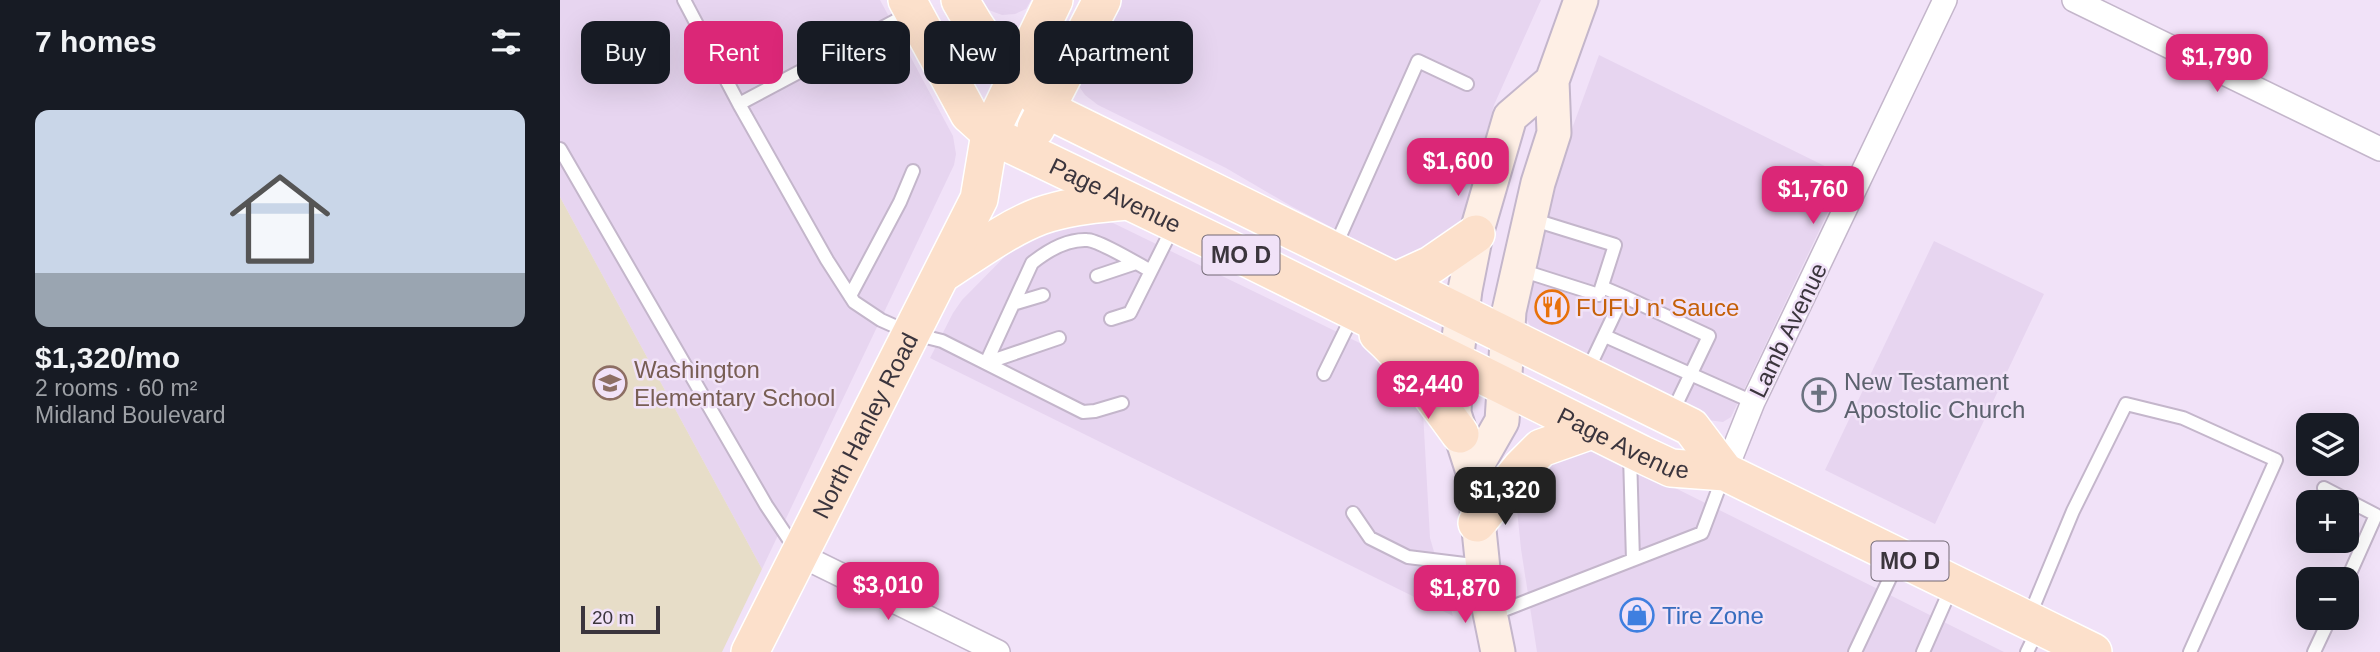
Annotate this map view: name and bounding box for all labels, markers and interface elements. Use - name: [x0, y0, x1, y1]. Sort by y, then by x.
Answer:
- chip: Buy: [581, 21, 670, 84]
- chip: Rent: [684, 21, 783, 84]
- chip: Filters: [797, 21, 910, 84]
- chip: New: [924, 21, 1020, 84]
- chip: Apartment: [1034, 21, 1193, 84]
- icon: filters: [487, 23, 525, 61]
- text: 7 homes: [35, 25, 157, 58]
- pin: $1,790: [2160, 34, 2274, 94]
- text: $1,790: [2182, 44, 2252, 70]
- pin: $1,600: [1401, 138, 1515, 198]
- text: $1,600: [1423, 148, 1493, 174]
- street label: Page Avenue: [1046, 152, 1186, 238]
- icon: home: [217, 156, 343, 282]
- pin: $1,760: [1756, 166, 1870, 226]
- text: $1,760: [1778, 176, 1848, 202]
- road number: MO D: [1202, 236, 1280, 274]
- street label: Lamb Avenue: [1744, 258, 1832, 402]
- restaurant icon: FUFU n' Sauce: [1533, 288, 1571, 326]
- place label: FUFU n' Sauce: [1576, 294, 1739, 321]
- street label: North Hanley Road: [806, 328, 923, 523]
- text: $1,320/mo: [35, 341, 180, 374]
- place label: Washington Elementary School: [634, 356, 835, 411]
- pin: $2,440: [1371, 362, 1485, 421]
- school or university icon: Washington Elementary School: [591, 364, 629, 402]
- place label: New Testament Apostolic Church: [1844, 368, 2025, 423]
- text: $2,440: [1393, 371, 1463, 397]
- text: 2 rooms · 60 m²: [35, 375, 197, 401]
- church icon: New Testament Apostolic Church: [1800, 376, 1838, 414]
- street label: Page Avenue: [1553, 401, 1690, 483]
- text: Midland Boulevard: [35, 402, 226, 428]
- map controls: [2296, 413, 2359, 630]
- button: layers: [2296, 413, 2359, 476]
- pin: $1,320: [1448, 468, 1562, 527]
- text: $1,320: [1470, 477, 1540, 503]
- button: +: [2296, 490, 2359, 553]
- road number: MO D: [1872, 541, 1948, 580]
- pin: $3,010: [831, 562, 945, 622]
- pin: $1,870: [1408, 566, 1522, 625]
- button: −: [2296, 567, 2359, 630]
- text: $3,010: [853, 572, 923, 598]
- text: $1,870: [1430, 575, 1500, 601]
- shop icon: Tire Zone: [1618, 596, 1656, 634]
- place label: Tire Zone: [1662, 602, 1764, 629]
- scale bar: [581, 603, 660, 635]
- text: 20 m: [592, 607, 634, 628]

